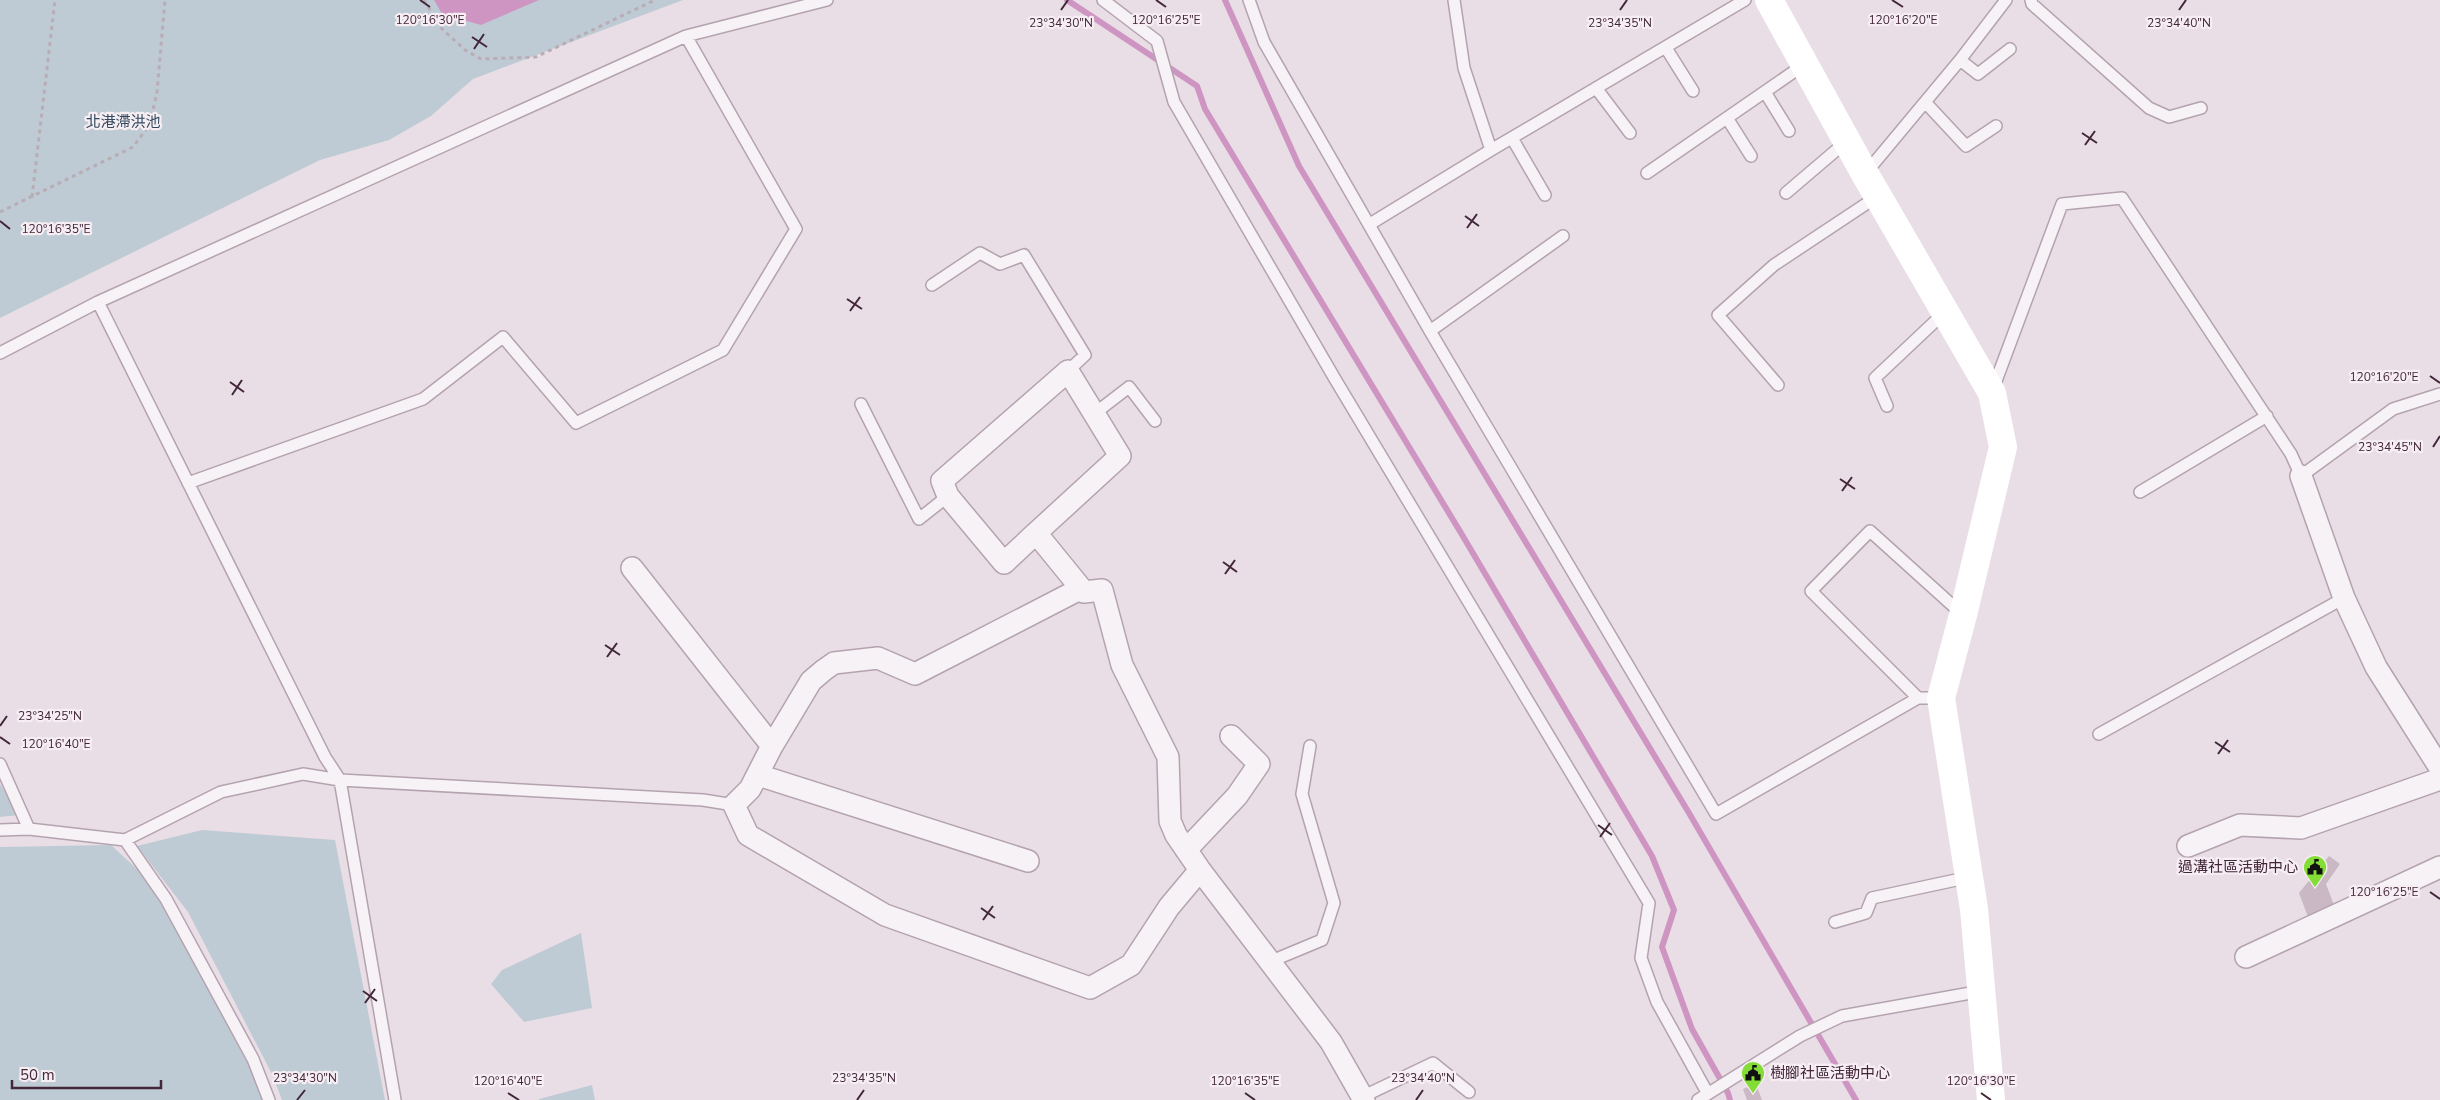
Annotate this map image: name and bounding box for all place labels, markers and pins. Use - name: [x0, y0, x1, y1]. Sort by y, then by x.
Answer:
- public building icon: 過溝社區活動中心: [2302, 854, 2328, 888]
- place label: 過溝社區活動中心: [2178, 857, 2298, 877]
- public building icon: 樹腳社區活動中心: [1740, 1060, 1766, 1094]
- place label: 樹腳社區活動中心: [1770, 1063, 1890, 1083]

